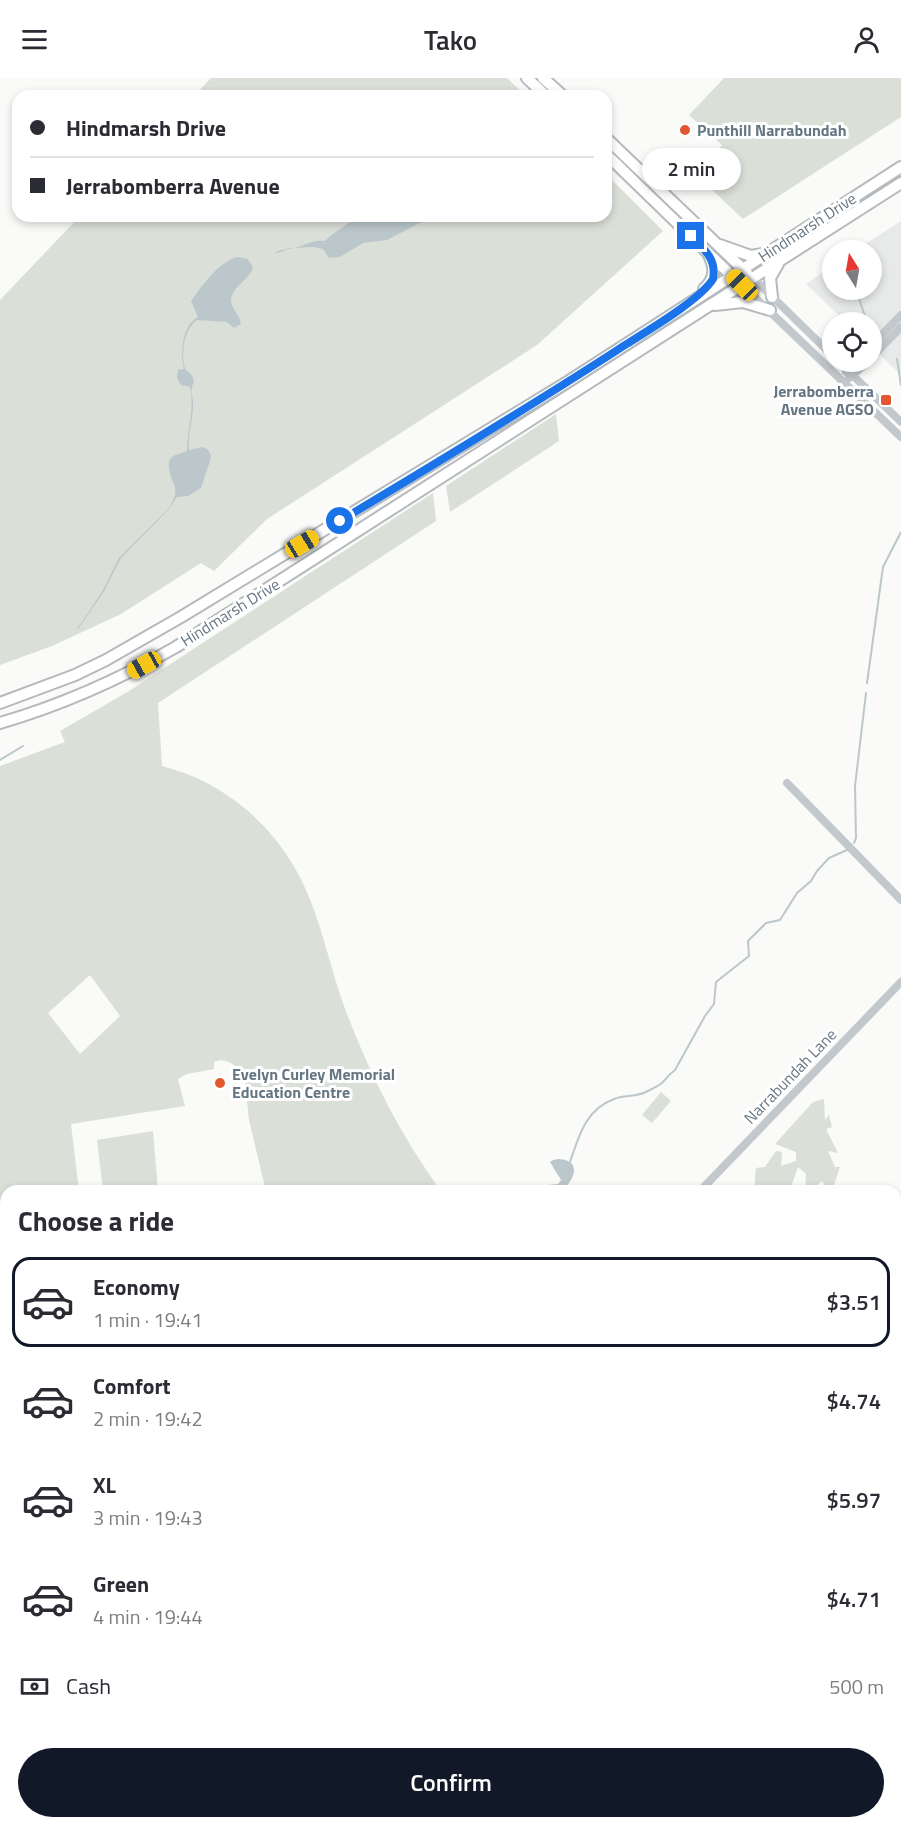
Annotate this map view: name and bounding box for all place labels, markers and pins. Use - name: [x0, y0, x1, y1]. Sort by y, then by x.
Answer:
- place label: Punthill Narrabundah: [697, 118, 847, 142]
- marker: Punthill Narrabundah: [678, 123, 692, 137]
- place label: Jerrabomberra Avenue AGSO: [773, 379, 874, 421]
- marker: Jerrabomberra Avenue AGSO: [879, 393, 893, 407]
- place label: Evelyn Curley Memorial Education Centre: [232, 1062, 395, 1104]
- marker: Evelyn Curley Memorial Education Centre: [213, 1076, 227, 1090]

